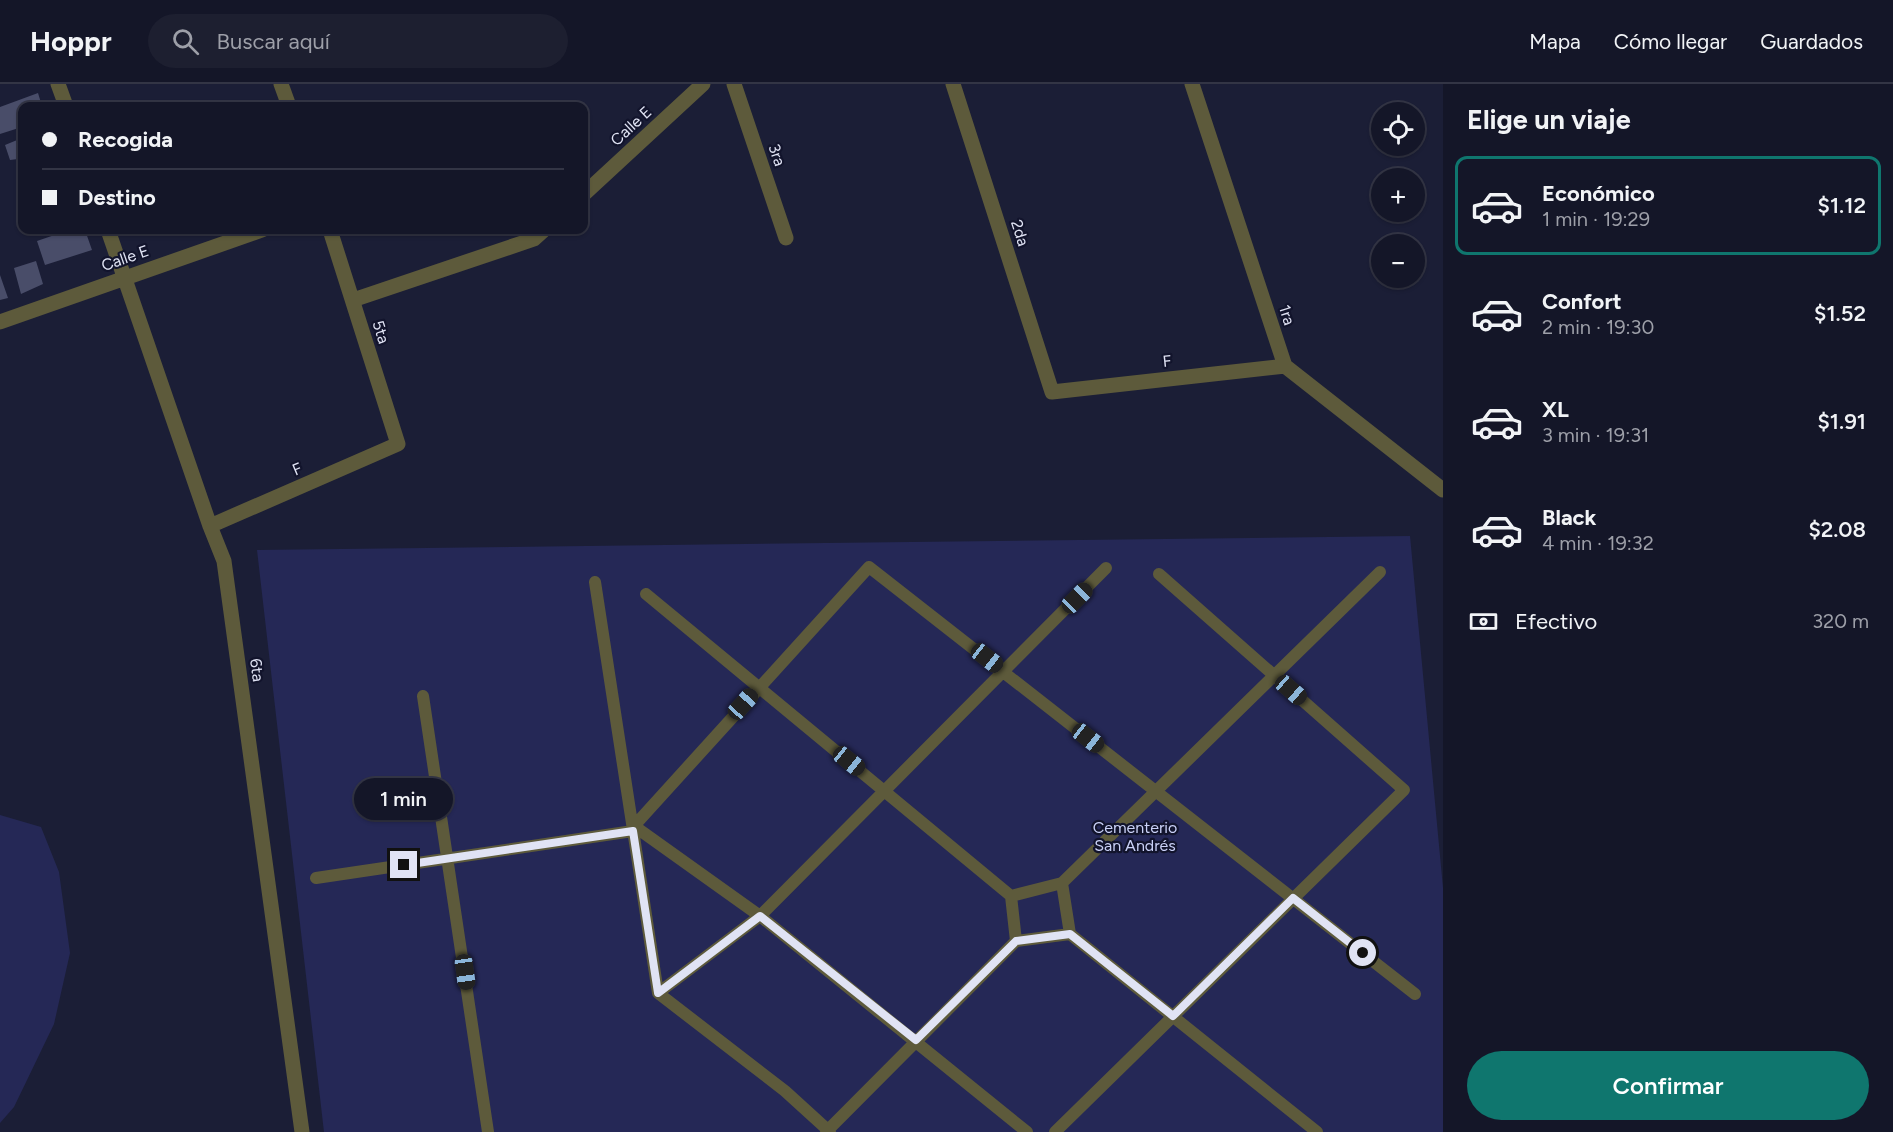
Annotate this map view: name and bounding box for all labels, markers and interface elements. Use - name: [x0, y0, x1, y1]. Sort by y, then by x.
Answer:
- search box: [148, 14, 568, 68]
- text: Hoppr: [30, 24, 112, 58]
- icon: search: [169, 25, 202, 58]
- text: Buscar aquí: [217, 28, 330, 55]
- text: Mapa: [1529, 29, 1581, 54]
- text: Cómo llegar: [1614, 29, 1727, 54]
- text: Guardados: [1760, 29, 1863, 54]
- street label: Calle E: [607, 102, 655, 150]
- map controls: [1371, 102, 1425, 288]
- button: locate: [1371, 102, 1425, 156]
- text: Elige un viaje: [1467, 103, 1631, 136]
- text: Recogida: [78, 126, 173, 153]
- street label: 3ra: [764, 141, 790, 169]
- button: +: [1371, 168, 1425, 222]
- icon: car: [1470, 179, 1524, 233]
- text: Económico: [1542, 180, 1655, 207]
- text: Destino: [78, 184, 156, 211]
- text: $1.12: [1818, 192, 1866, 219]
- text: 1 min · 19:29: [1542, 207, 1650, 231]
- street label: 2da: [1007, 217, 1033, 249]
- button: −: [1371, 234, 1425, 288]
- street label: Calle E: [99, 241, 151, 275]
- icon: car: [1470, 287, 1524, 341]
- text: Confort: [1542, 288, 1622, 315]
- text: $1.52: [1814, 300, 1866, 327]
- street label: 1ra: [1275, 302, 1299, 328]
- text: 2 min · 19:30: [1542, 315, 1654, 339]
- street label: 5ta: [368, 318, 394, 346]
- street label: F: [1162, 351, 1173, 371]
- icon: car: [1470, 395, 1524, 449]
- text: XL: [1542, 396, 1569, 423]
- text: $1.91: [1818, 408, 1866, 435]
- text: 3 min · 19:31: [1542, 423, 1649, 447]
- street label: F: [289, 458, 305, 479]
- icon: car: [1470, 503, 1524, 557]
- text: Black: [1542, 504, 1596, 531]
- text: $2.08: [1808, 516, 1866, 543]
- text: 4 min · 19:32: [1542, 531, 1654, 555]
- car: [1058, 579, 1096, 617]
- icon: cash: [1467, 605, 1500, 638]
- text: Efectivo: [1515, 608, 1597, 635]
- text: 320 m: [1812, 609, 1869, 633]
- car: [967, 640, 1007, 676]
- street label: 6ta: [246, 657, 268, 683]
- car: [1272, 671, 1310, 709]
- car: [724, 685, 762, 723]
- car: [1068, 720, 1108, 756]
- car: [829, 743, 869, 779]
- callout: 1 min: [354, 778, 454, 820]
- text: 1 min: [380, 787, 427, 811]
- park label: Cementerio San Andrés: [1093, 818, 1177, 855]
- route end: [390, 851, 417, 878]
- route start: [1349, 939, 1376, 966]
- car: [454, 953, 476, 991]
- button: Confirmar: [1467, 1051, 1869, 1120]

